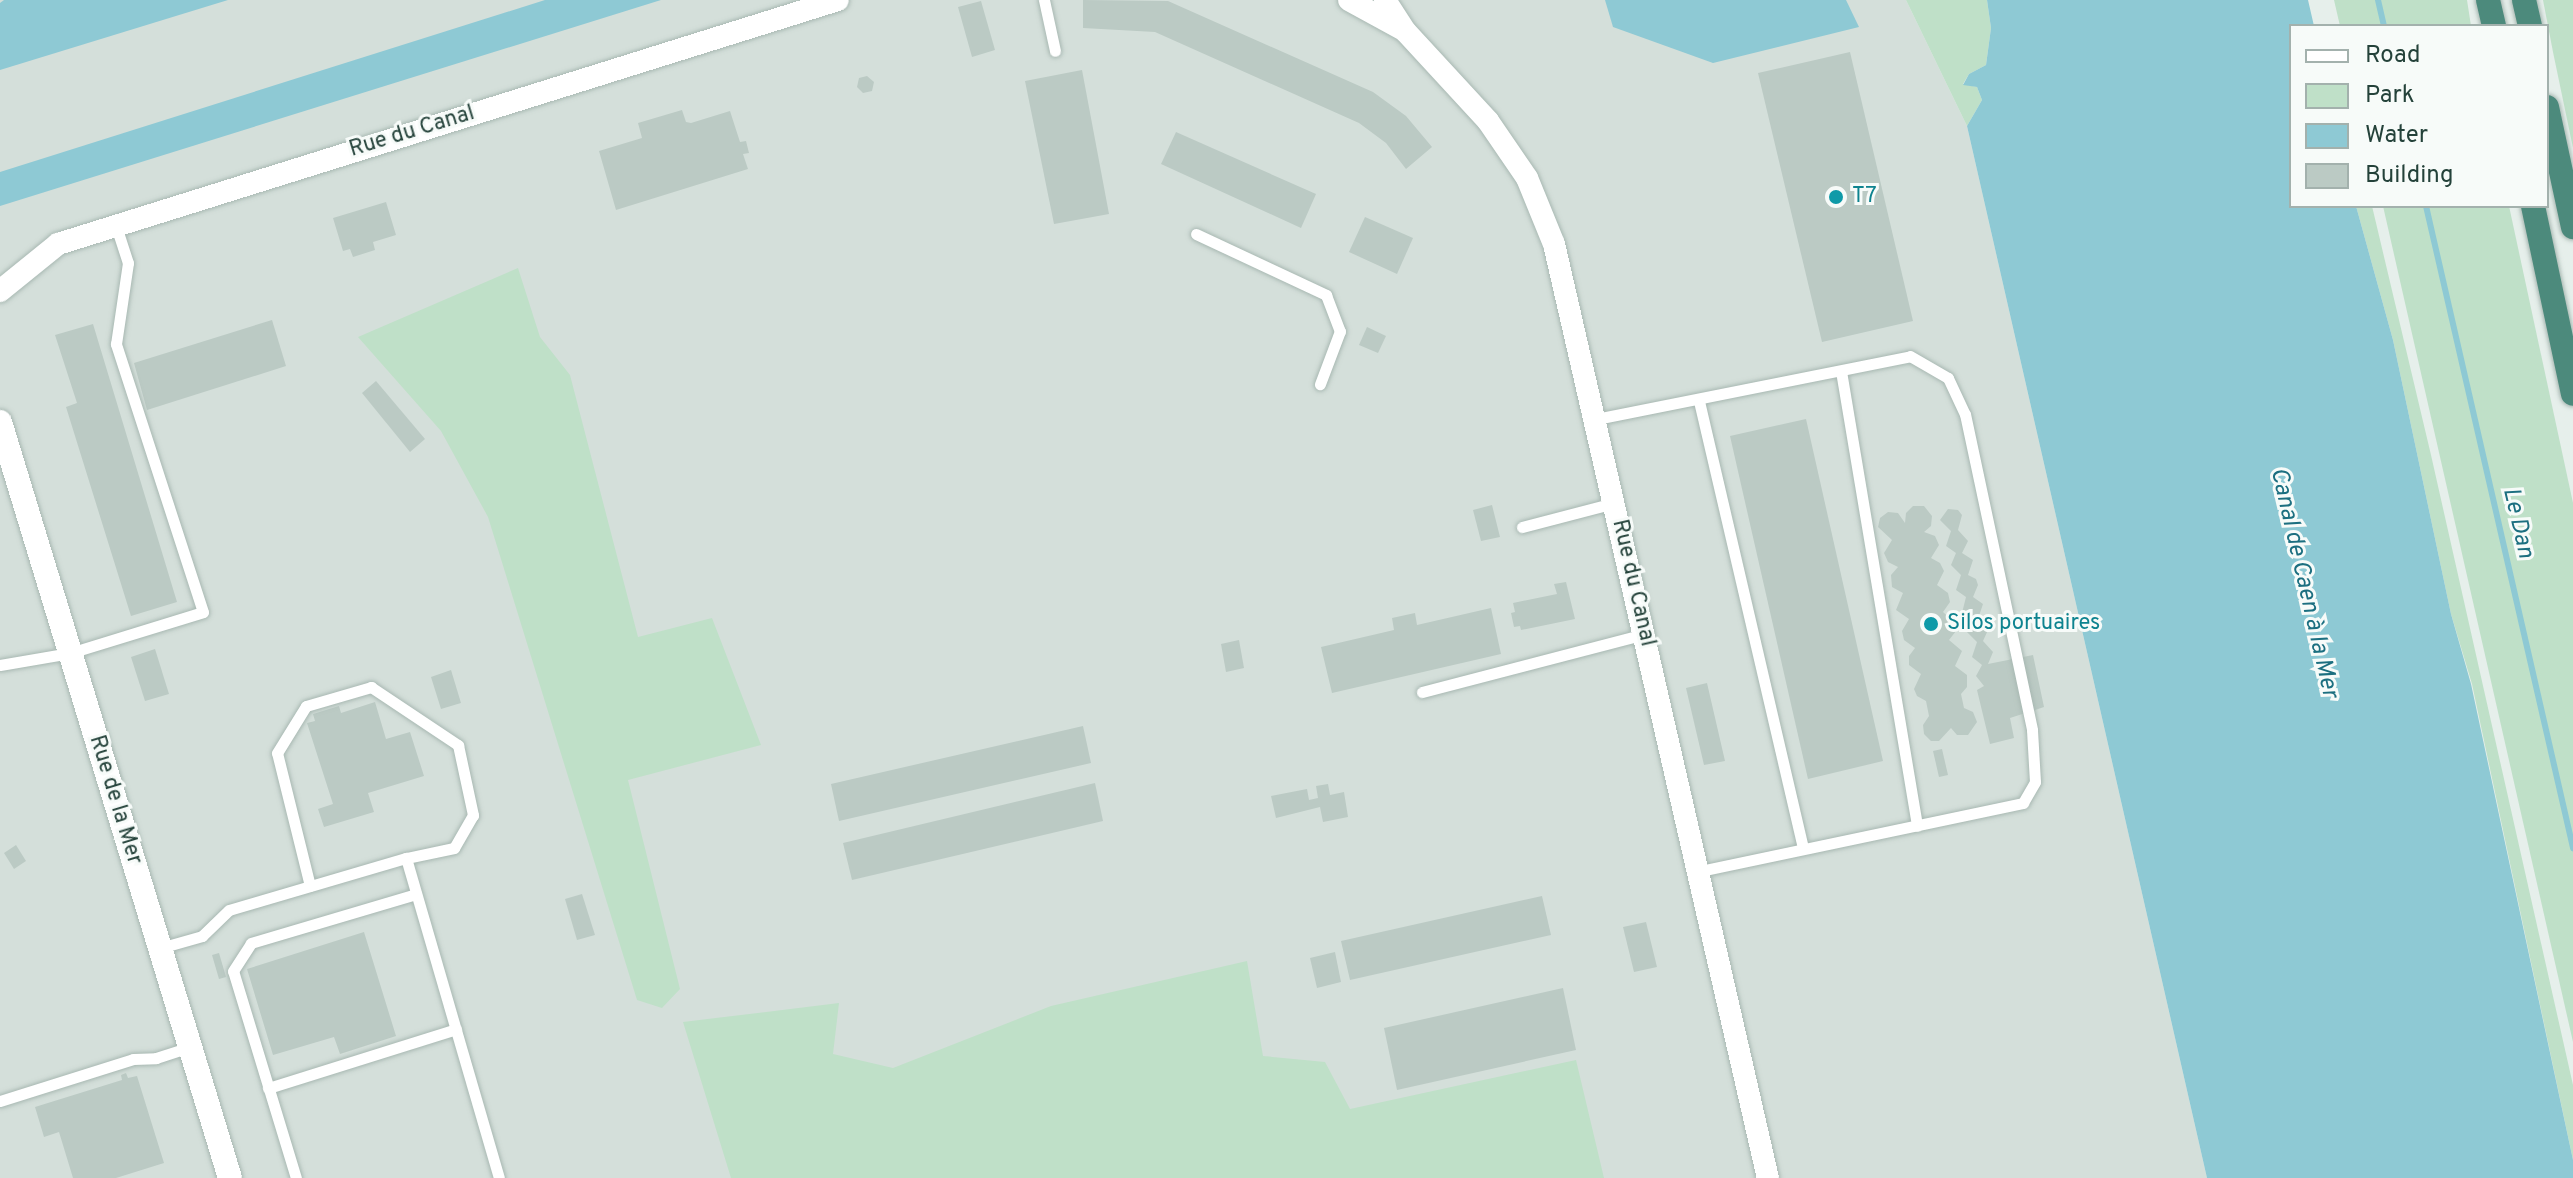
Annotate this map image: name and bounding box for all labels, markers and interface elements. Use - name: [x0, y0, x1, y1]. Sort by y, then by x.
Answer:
- legend: [2289, 24, 2549, 208]
- text: Road: [2365, 41, 2421, 71]
- text: Park: [2365, 81, 2415, 111]
- street label: Rue du Canal: [346, 100, 478, 164]
- text: Water: [2365, 121, 2428, 151]
- text: Building: [2365, 161, 2454, 191]
- place label: T7: [1852, 184, 1877, 210]
- marker: T7: [1827, 188, 1845, 206]
- water label: Canal de Caen à la Mer: [2262, 465, 2344, 701]
- water label: Le Dan: [2495, 485, 2539, 561]
- street label: Rue du Canal: [1606, 517, 1660, 649]
- place label: Silos portuaires: [1947, 611, 2100, 637]
- marker: Silos portuaires: [1922, 615, 1940, 633]
- street label: Rue de la Mer: [83, 732, 147, 868]

